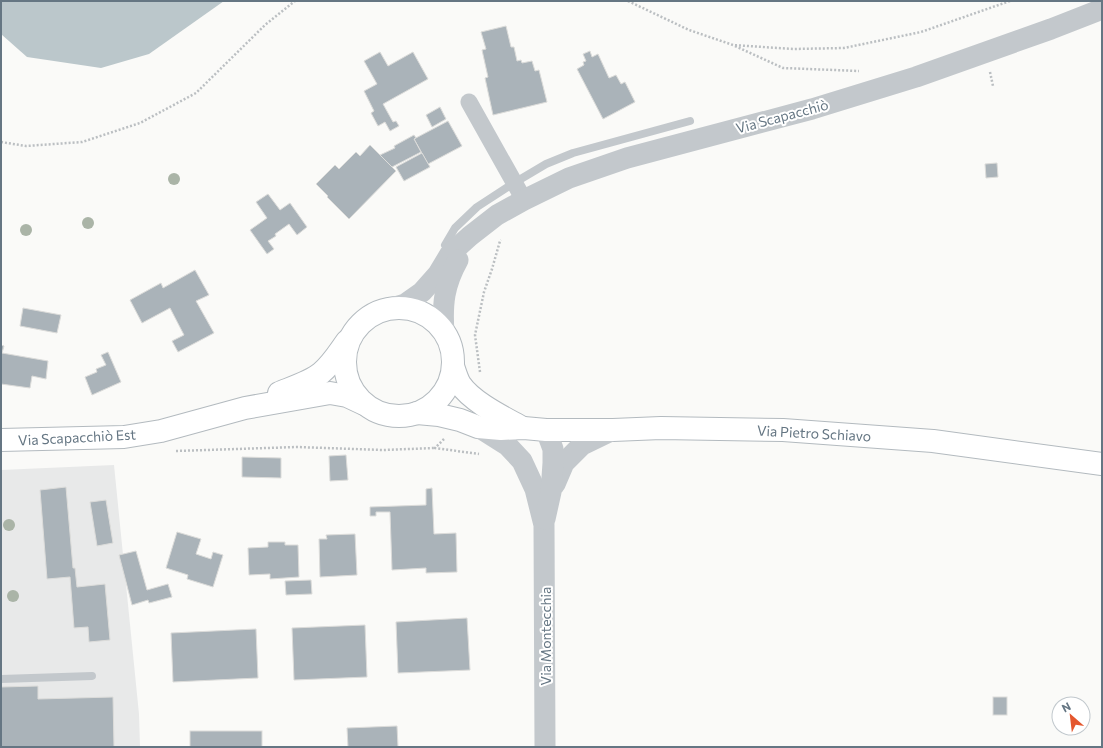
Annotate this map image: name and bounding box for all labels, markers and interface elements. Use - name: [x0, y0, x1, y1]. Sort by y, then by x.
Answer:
- street label: Via Scapacchiò: [734, 95, 830, 137]
- street label: Via Pietro Schiavo: [757, 422, 871, 444]
- street label: Via Scapacchiò Est: [18, 425, 137, 449]
- street label: Via Montecchia: [537, 587, 554, 685]
- north arrow: [1051, 696, 1091, 736]
- text: N: [1059, 699, 1073, 714]

